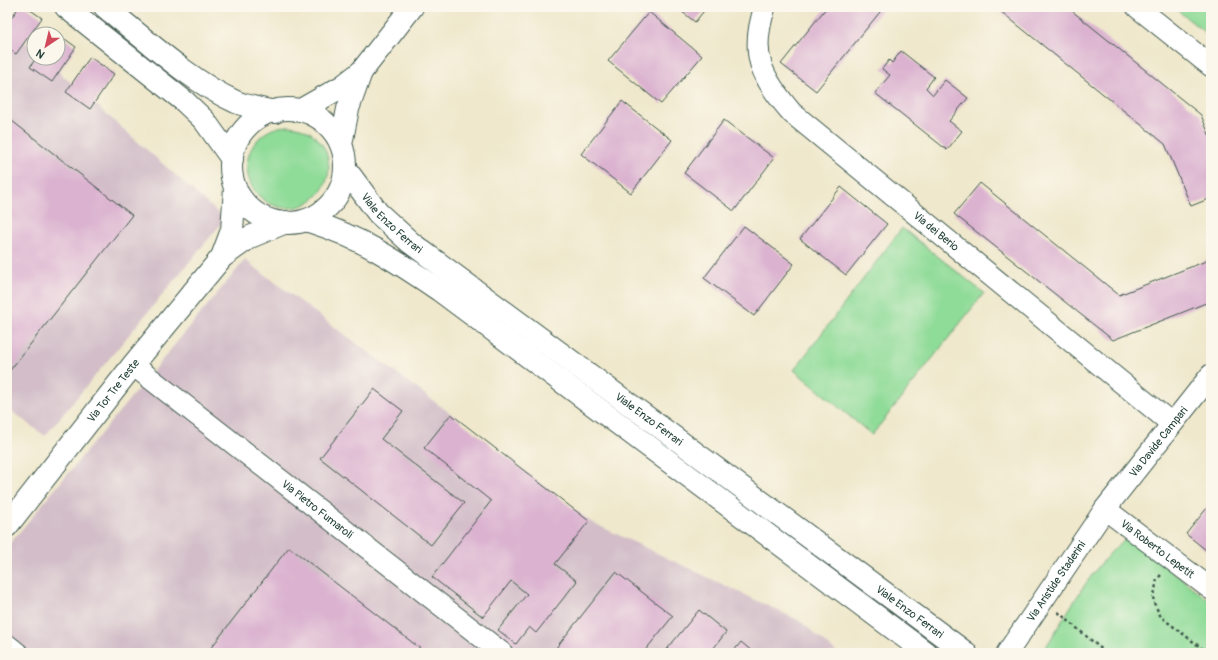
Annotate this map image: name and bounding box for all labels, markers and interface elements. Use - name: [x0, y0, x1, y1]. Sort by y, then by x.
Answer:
- north arrow: [26, 26, 66, 66]
- text: N: [33, 46, 47, 61]
- street label: Viale Enzo Ferrari: [359, 190, 425, 256]
- street label: Via dei Berio: [911, 209, 962, 254]
- street label: Via Tor Tre Teste: [84, 356, 142, 425]
- street label: Viale Enzo Ferrari: [613, 390, 686, 448]
- street label: Via Davide Campari: [1126, 404, 1190, 480]
- street label: Via Pietro Fumaroli: [279, 477, 356, 541]
- street label: Via Roberto Lepetit: [1118, 517, 1198, 581]
- street label: Via Aristide Staderini: [1024, 538, 1088, 624]
- street label: Viale Enzo Ferrari: [873, 582, 946, 641]

